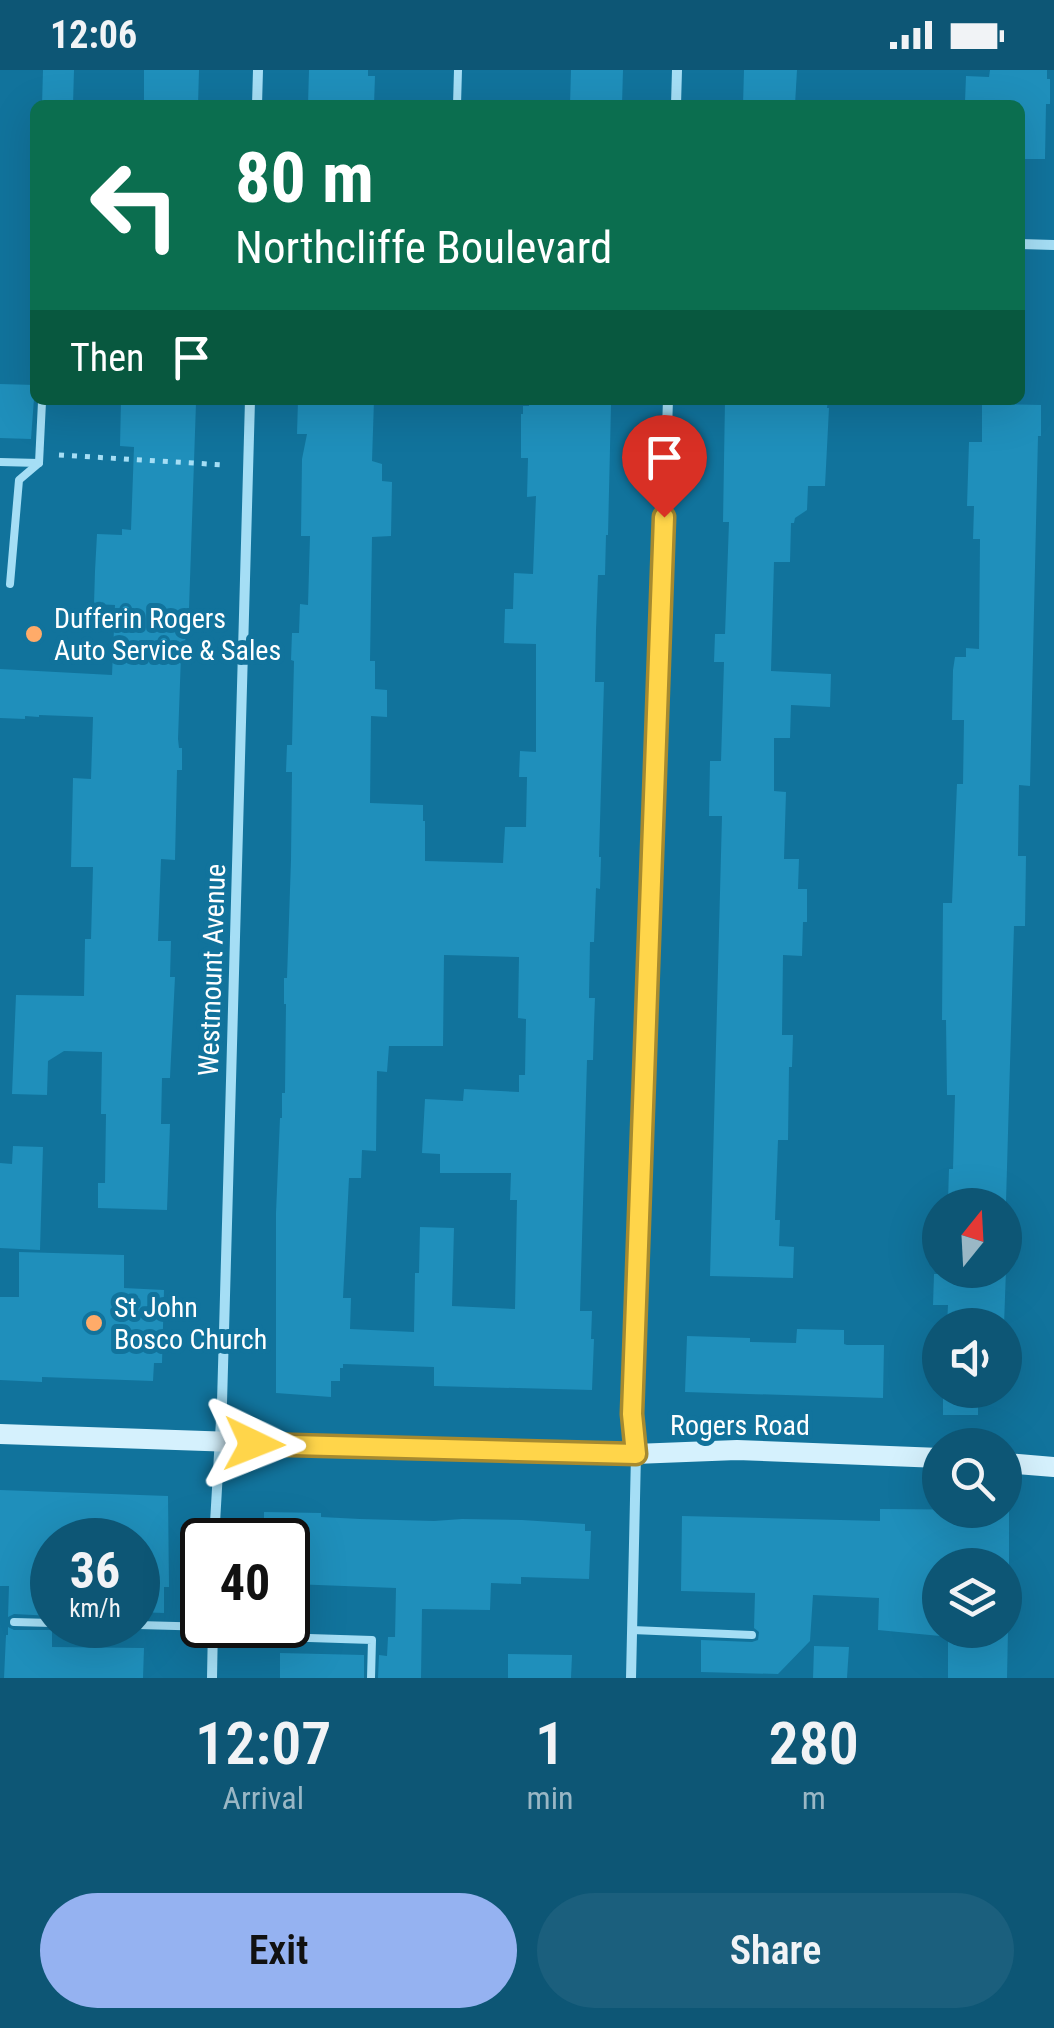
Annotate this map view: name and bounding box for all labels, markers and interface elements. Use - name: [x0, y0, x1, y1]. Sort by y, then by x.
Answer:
- text: 12:06: [50, 13, 137, 57]
- text: 80 m: [235, 137, 374, 219]
- icon: left: [70, 140, 200, 270]
- text: Northcliffe Boulevard: [235, 221, 612, 274]
- icon: arrive: [164, 330, 219, 385]
- text: Then: [70, 336, 144, 380]
- pin: [622, 415, 707, 518]
- icon: arrive: [637, 430, 692, 485]
- place label: Dufferin Rogers Auto Service & Sales: [54, 602, 281, 667]
- marker: Dufferin Rogers Auto Service & Sales: [23, 623, 45, 645]
- street label: Westmount Avenue: [192, 863, 232, 1077]
- north arrow: [922, 1188, 1022, 1288]
- map controls: [922, 1188, 1022, 1648]
- place label: St John Bosco Church: [114, 1291, 267, 1356]
- button: sound: [922, 1308, 1022, 1408]
- marker: St John Bosco Church: [83, 1312, 105, 1334]
- position arrow: [202, 1392, 306, 1496]
- street label: Rogers Road: [670, 1409, 810, 1442]
- button: search: [922, 1428, 1022, 1528]
- speed limit sign: 40: [180, 1518, 310, 1648]
- text: 36: [70, 1542, 120, 1600]
- button: layers: [922, 1548, 1022, 1648]
- text: km/h: [69, 1594, 121, 1623]
- text: 12:07: [195, 1708, 332, 1779]
- text: 1: [535, 1708, 565, 1779]
- text: 280: [768, 1708, 859, 1779]
- text: Arrival: [223, 1779, 304, 1817]
- text: min: [527, 1779, 573, 1817]
- text: m: [802, 1779, 826, 1817]
- button: Exit: [40, 1893, 517, 2008]
- button: Share: [537, 1893, 1014, 2008]

